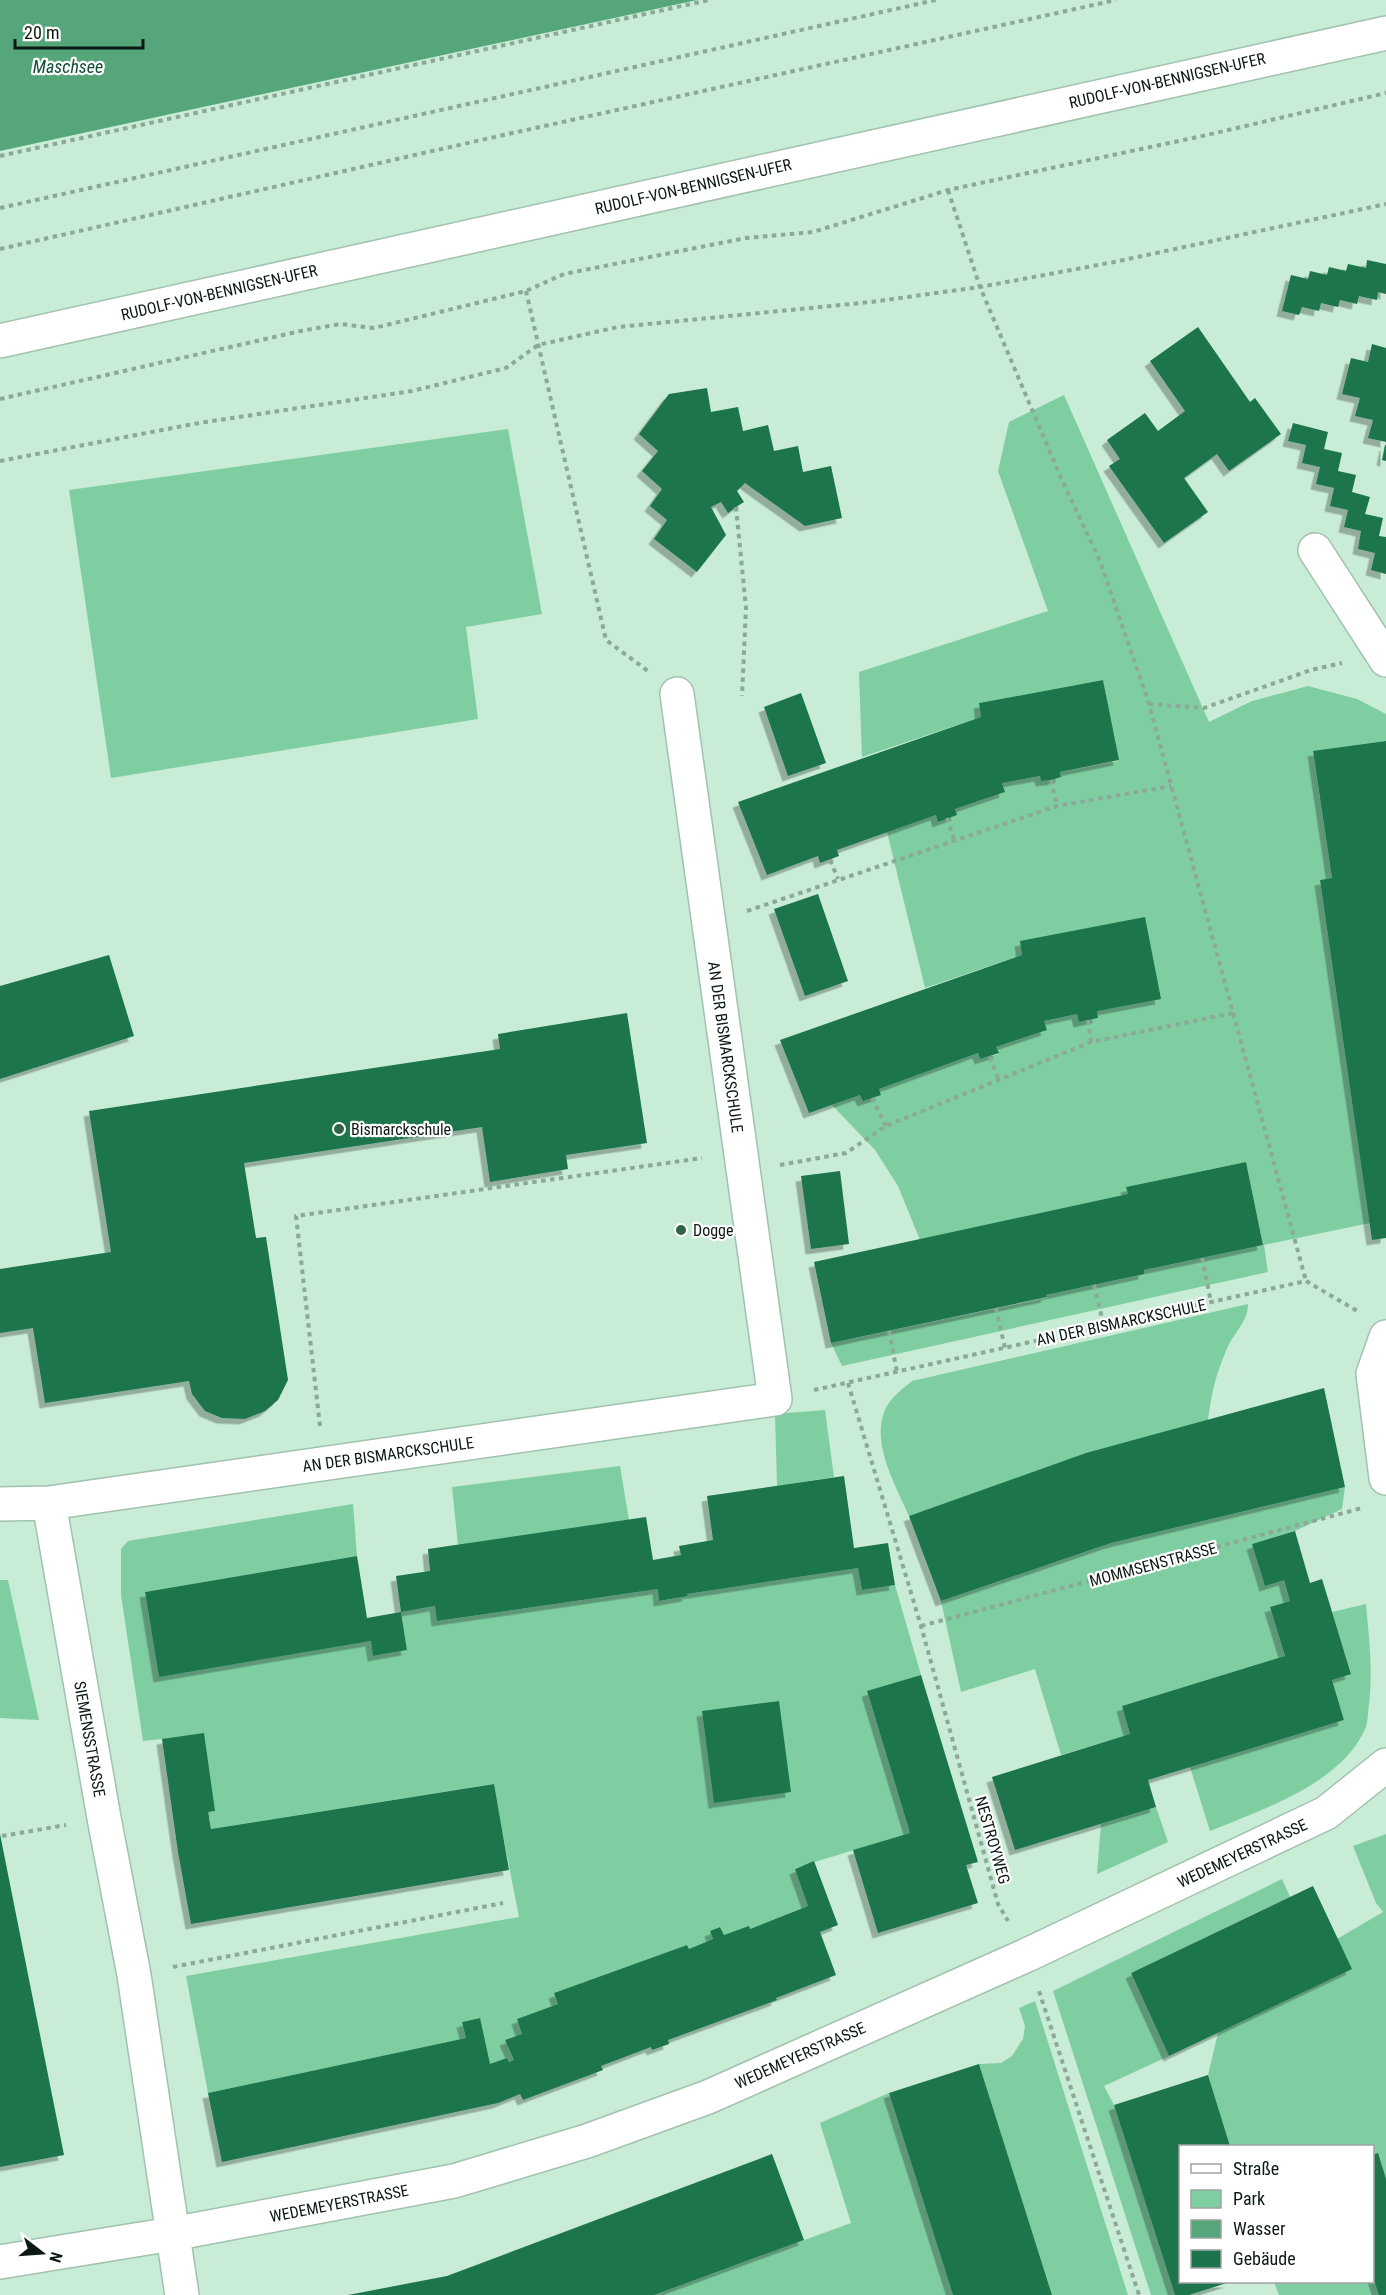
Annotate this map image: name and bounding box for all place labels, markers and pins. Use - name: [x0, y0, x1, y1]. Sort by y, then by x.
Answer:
- place label: Bismarckschule: [351, 1120, 451, 1139]
- marker: Bismarckschule: [332, 1122, 346, 1136]
- place label: Dogge: [693, 1221, 733, 1240]
- marker: Dogge: [674, 1223, 688, 1237]

